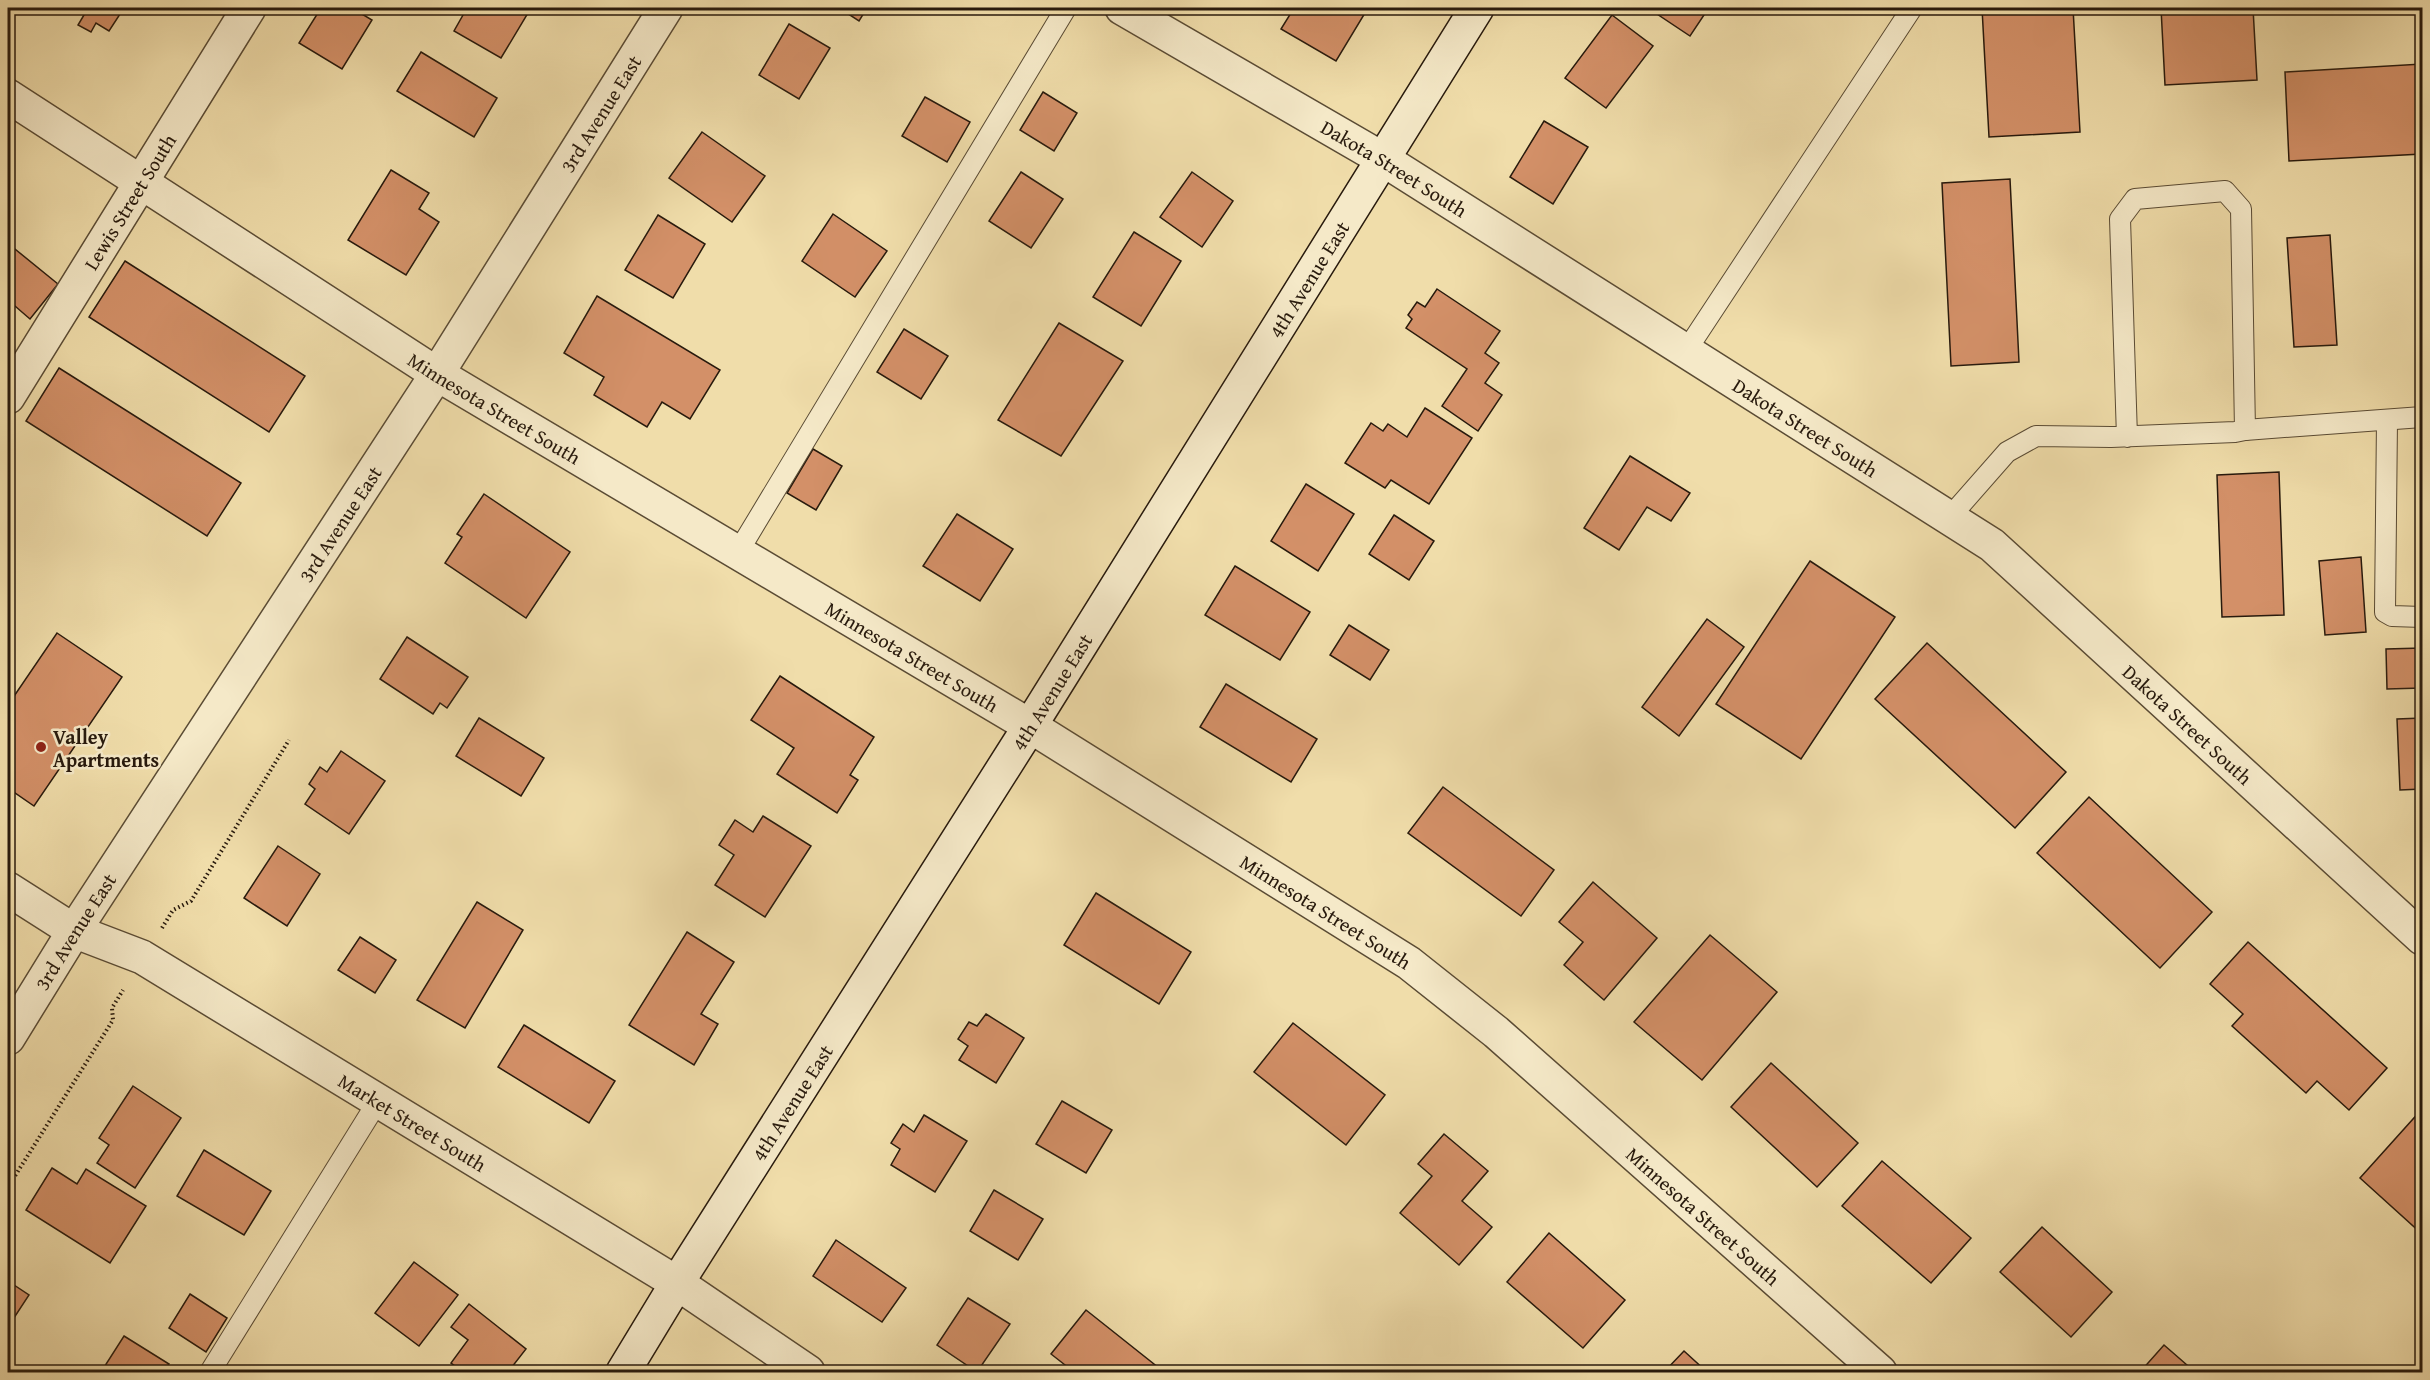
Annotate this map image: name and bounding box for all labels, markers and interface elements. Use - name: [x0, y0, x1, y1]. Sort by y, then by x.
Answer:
- street label: 3rd Avenue East: [552, 49, 648, 178]
- street label: Dakota Street South: [1316, 112, 1473, 224]
- street label: Lewis Street South: [76, 128, 182, 275]
- street label: 4th Avenue East: [1261, 215, 1356, 343]
- street label: Minnesota Street South: [402, 345, 587, 471]
- street label: Dakota Street South: [1728, 370, 1884, 484]
- street label: 3rd Avenue East: [291, 460, 388, 587]
- street label: Minnesota Street South: [820, 593, 1005, 719]
- street label: 4th Avenue East: [1004, 628, 1099, 756]
- street label: Dakota Street South: [2117, 657, 2259, 791]
- place label: Valley Apartments: [53, 722, 159, 774]
- marker: Valley Apartments: [34, 740, 48, 754]
- street label: Minnesota Street South: [1235, 847, 1417, 976]
- street label: 3rd Avenue East: [27, 867, 123, 995]
- street label: 4th Avenue East: [744, 1038, 839, 1166]
- street label: Market Street South: [333, 1066, 492, 1178]
- street label: Minnesota Street South: [1620, 1140, 1787, 1292]

